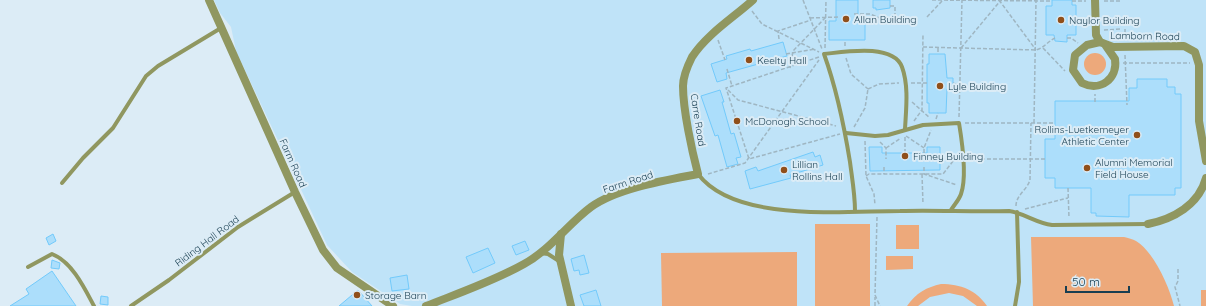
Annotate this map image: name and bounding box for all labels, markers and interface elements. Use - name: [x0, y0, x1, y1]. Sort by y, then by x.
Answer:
- place label: Allan Building: [854, 13, 916, 26]
- marker: Allan Building: [841, 14, 851, 24]
- place label: Naylor Building: [1069, 14, 1140, 27]
- marker: Naylor Building: [1056, 15, 1066, 25]
- street label: Lamborn Road: [1110, 29, 1180, 43]
- place label: Keelty Hall: [757, 54, 807, 67]
- marker: Keelty Hall: [744, 55, 754, 65]
- place label: Lyle Building: [948, 80, 1006, 93]
- marker: Lyle Building: [935, 81, 945, 91]
- street label: Carre Road: [687, 93, 709, 147]
- place label: McDonogh School: [745, 115, 829, 128]
- marker: McDonogh School: [732, 116, 742, 126]
- place label: Rollins-Luetkemeyer Athletic Center: [1035, 123, 1129, 148]
- marker: Rollins-Luetkemeyer Athletic Center: [1132, 130, 1142, 140]
- street label: Farm Road: [276, 137, 310, 189]
- place label: Finney Building: [913, 150, 983, 163]
- marker: Finney Building: [900, 151, 910, 161]
- place label: Alumni Memorial Field House: [1095, 156, 1173, 181]
- place label: Lillian Rollins Hall: [792, 158, 843, 183]
- marker: Alumni Memorial Field House: [1082, 163, 1092, 173]
- marker: Lillian Rollins Hall: [779, 165, 789, 175]
- street label: Farm Road: [601, 168, 655, 196]
- street label: Riding Hall Road: [172, 213, 242, 269]
- scale bar: [1066, 268, 1129, 294]
- text: 50 m: [1072, 274, 1100, 289]
- place label: Storage Barn: [365, 289, 426, 302]
- marker: Storage Barn: [352, 290, 362, 300]

